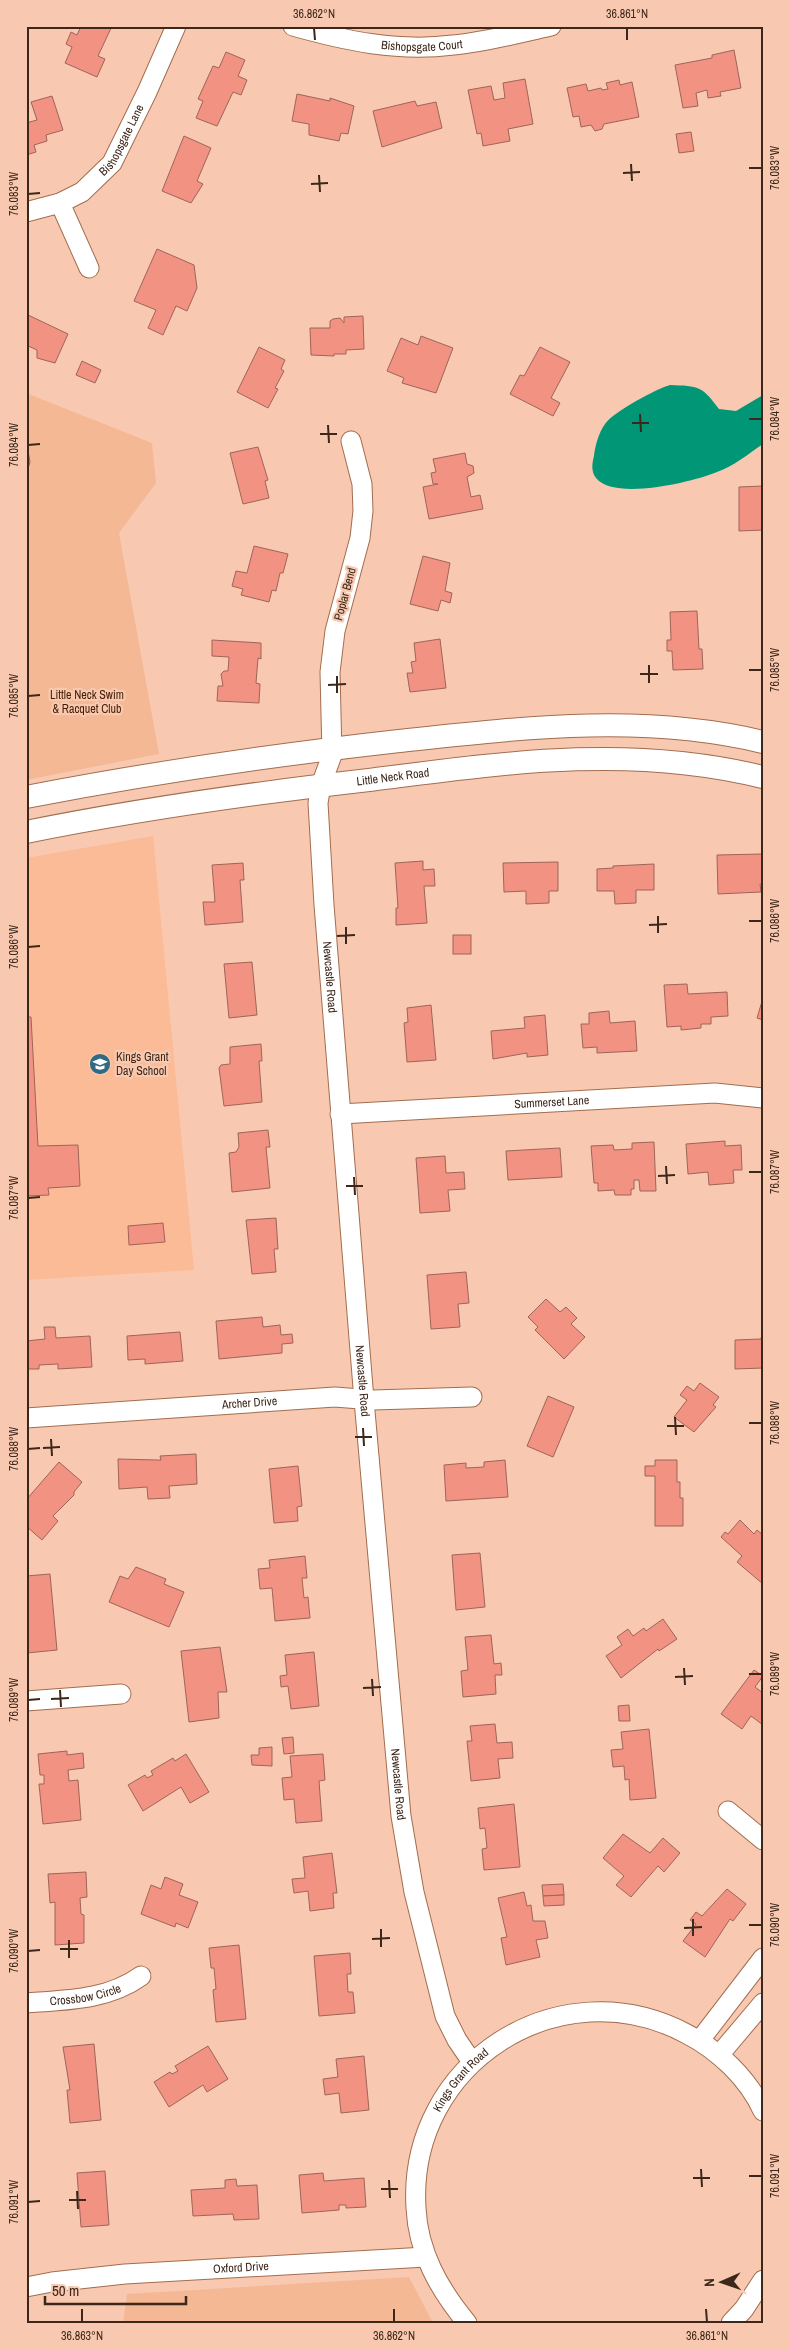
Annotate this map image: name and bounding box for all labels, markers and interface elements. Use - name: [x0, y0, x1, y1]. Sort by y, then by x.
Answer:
- text: 36.862°N: [293, 6, 335, 22]
- text: 36.861°N: [606, 6, 648, 22]
- street label: Bishopsgate Court: [380, 36, 464, 55]
- street label: Bishopsgate Lane: [95, 102, 148, 179]
- text: 76.083°W: [767, 145, 783, 190]
- text: 76.083°W: [6, 171, 22, 216]
- text: 76.084°W: [767, 396, 783, 441]
- text: 76.084°W: [6, 422, 22, 467]
- street label: Poplar Bend: [330, 566, 360, 622]
- text: 76.085°W: [767, 647, 783, 692]
- text: 76.085°W: [6, 673, 22, 718]
- park label: Little Neck Swim & Racquet Club: [50, 687, 124, 717]
- street label: Little Neck Road: [356, 764, 430, 789]
- text: 76.086°W: [767, 898, 783, 943]
- text: 76.086°W: [6, 924, 22, 969]
- street label: Newcastle Road: [319, 941, 341, 1014]
- place label: Kings Grant Day School: [116, 1049, 169, 1079]
- school or university icon: Kings Grant Day School: [88, 1052, 112, 1076]
- street label: Summerset Lane: [514, 1092, 590, 1112]
- text: 76.087°W: [767, 1149, 783, 1194]
- text: 76.087°W: [6, 1175, 22, 1220]
- street label: Newcastle Road: [352, 1344, 373, 1417]
- street label: Archer Drive: [220, 1393, 278, 1413]
- text: 76.088°W: [767, 1400, 783, 1445]
- text: 76.088°W: [6, 1426, 22, 1471]
- text: 76.089°W: [767, 1651, 783, 1696]
- text: 76.089°W: [6, 1677, 22, 1722]
- street label: Newcastle Road: [387, 1748, 410, 1821]
- text: 76.090°W: [767, 1902, 783, 1947]
- text: 76.090°W: [6, 1928, 22, 1973]
- street label: Crossbow Circle: [49, 1980, 123, 2009]
- street label: Kings Grant Road: [429, 2045, 492, 2115]
- text: 76.091°W: [767, 2153, 783, 2198]
- text: 76.091°W: [6, 2179, 22, 2224]
- north arrow: [696, 2256, 746, 2306]
- street label: Oxford Drive: [213, 2258, 269, 2277]
- scale bar: [45, 2274, 186, 2306]
- text: N: [700, 2278, 718, 2287]
- text: 50 m: [52, 2280, 79, 2301]
- text: 36.863°N: [61, 2328, 103, 2344]
- text: 36.862°N: [373, 2328, 415, 2344]
- text: 36.861°N: [686, 2328, 728, 2344]

